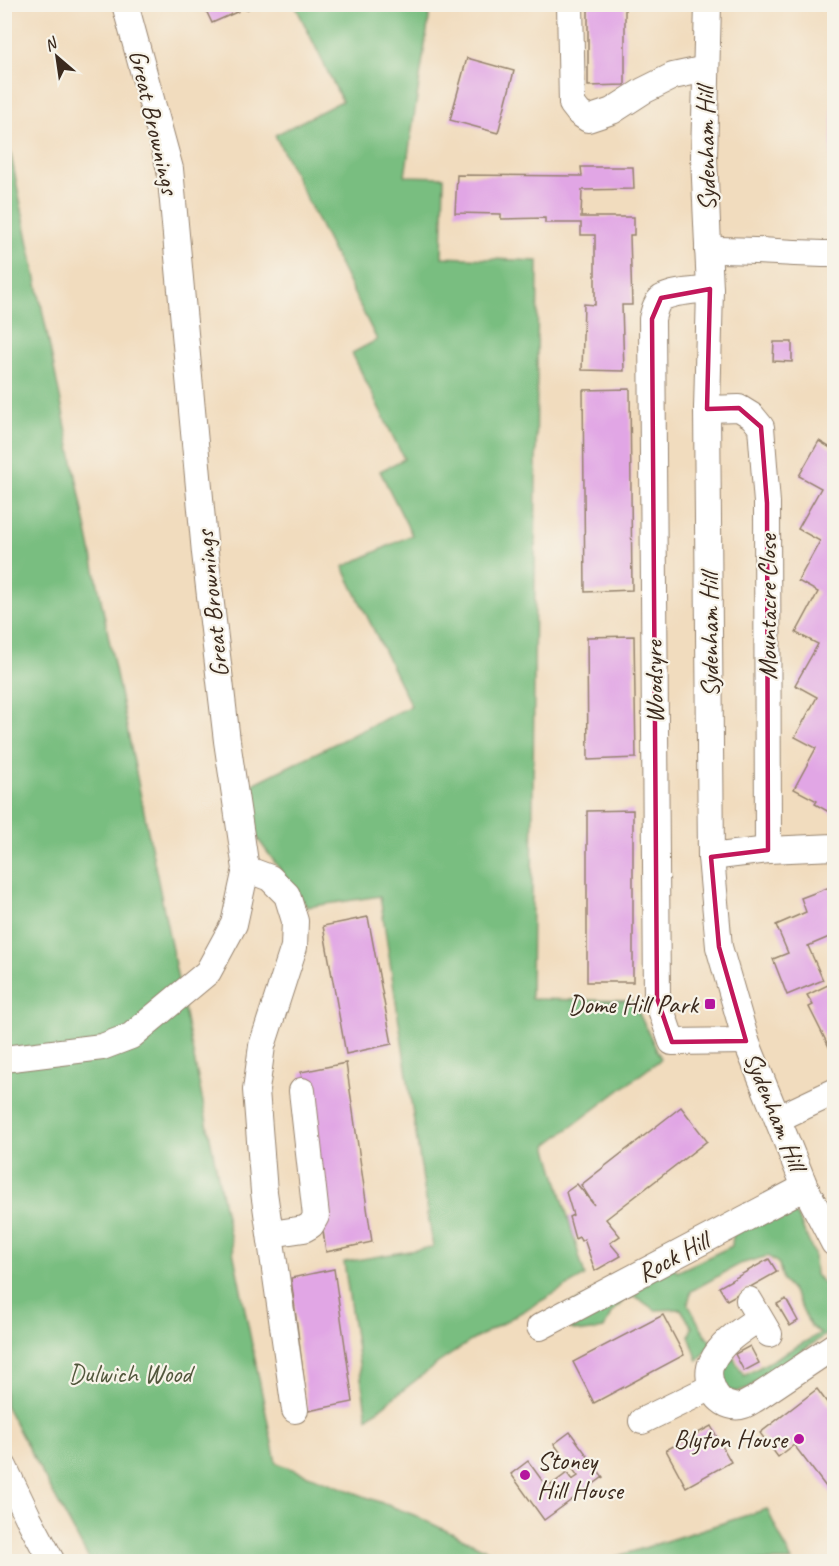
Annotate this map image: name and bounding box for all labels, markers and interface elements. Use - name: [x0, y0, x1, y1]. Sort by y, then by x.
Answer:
- north arrow: [27, 27, 87, 87]
- text: N: [41, 32, 62, 56]
- street label: Great Brownings: [121, 46, 187, 200]
- street label: Sydenham Hill: [688, 82, 724, 212]
- street label: Great Brownings: [188, 527, 236, 679]
- street label: Mountacre Close: [751, 533, 784, 680]
- street label: Sydenham Hill: [693, 568, 726, 697]
- street label: Woodsyre: [637, 639, 671, 724]
- place label: Dome Hill Park: [568, 988, 700, 1021]
- marker: Dome Hill Park: [703, 997, 717, 1011]
- street label: Sydenham Hill: [736, 1047, 815, 1179]
- street label: Rock Hill: [632, 1222, 718, 1289]
- park label: Dulwich Wood: [69, 1357, 195, 1390]
- place label: Blyton House: [673, 1423, 790, 1456]
- marker: Blyton House: [792, 1432, 806, 1446]
- place label: Stoney Hill House: [537, 1444, 625, 1507]
- marker: Stoney Hill House: [518, 1468, 532, 1482]

